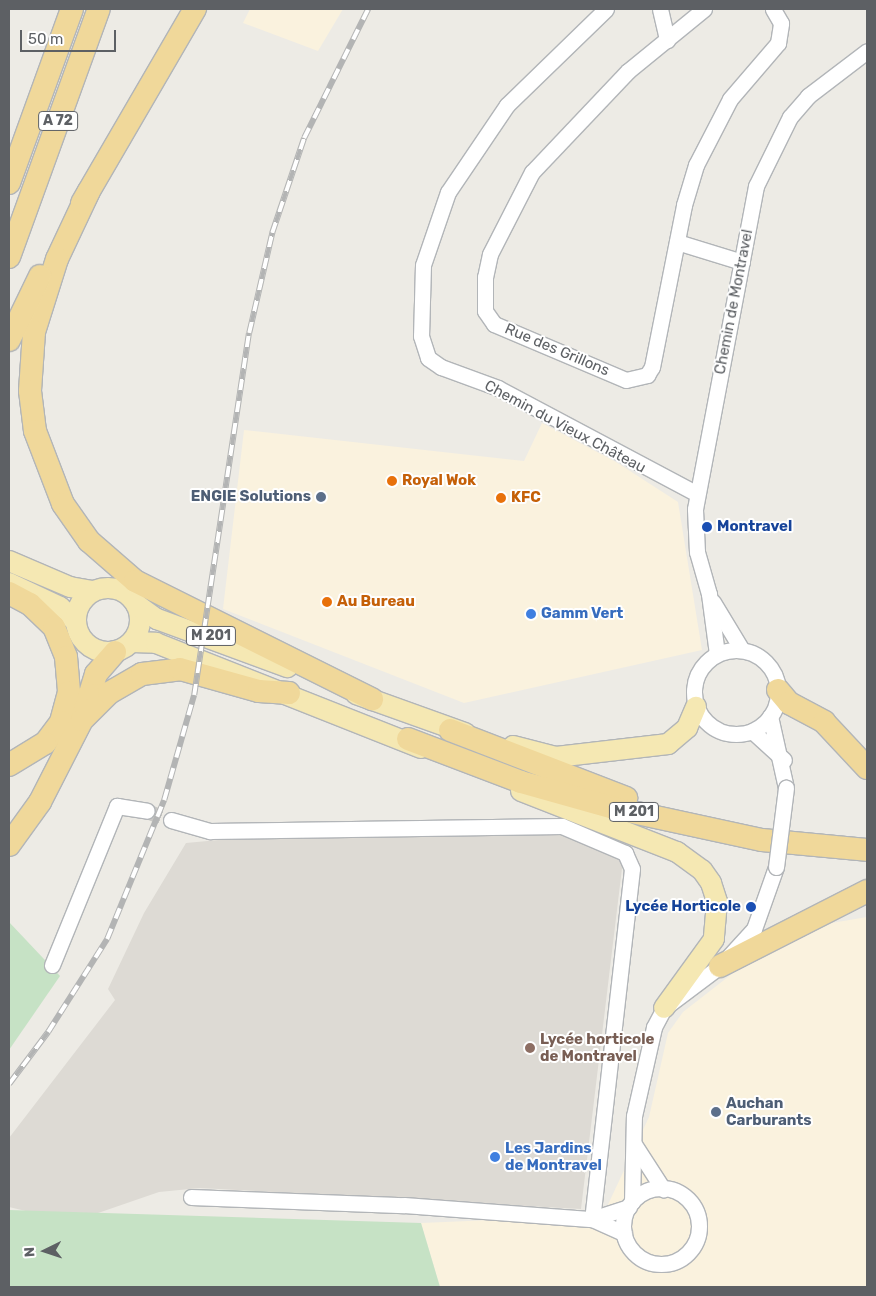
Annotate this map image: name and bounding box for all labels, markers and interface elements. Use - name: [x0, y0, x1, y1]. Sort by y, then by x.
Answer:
- scale bar: [22, 20, 119, 52]
- text: 50 m: [28, 30, 63, 48]
- road number: A 72: [37, 110, 79, 132]
- street label: Chemin de Montravel: [711, 228, 757, 376]
- street label: Rue des Grillons: [502, 320, 612, 380]
- street label: Chemin du Vieux Château: [481, 377, 649, 477]
- place label: Royal Wok: [402, 472, 476, 490]
- marker: Royal Wok: [386, 475, 398, 487]
- place label: ENGIE Solutions: [191, 488, 311, 506]
- place label: KFC: [511, 489, 541, 507]
- marker: ENGIE Solutions: [315, 491, 327, 503]
- marker: KFC: [495, 492, 507, 504]
- place label: Montravel: [717, 518, 792, 536]
- marker: Montravel: [701, 521, 713, 533]
- place label: Au Bureau: [337, 593, 415, 611]
- marker: Au Bureau: [321, 596, 333, 608]
- place label: Gamm Vert: [541, 605, 624, 623]
- marker: Gamm Vert: [525, 608, 537, 620]
- road number: M 201: [185, 624, 237, 648]
- road number: M 201: [608, 800, 660, 824]
- place label: Lycée Horticole: [625, 898, 741, 916]
- marker: Lycée Horticole: [745, 901, 757, 913]
- place label: Lycée horticole de Montravel: [540, 1030, 654, 1065]
- marker: Lycée horticole de Montravel: [524, 1042, 536, 1054]
- place label: Auchan Carburants: [726, 1094, 812, 1129]
- marker: Auchan Carburants: [710, 1106, 722, 1118]
- place label: Les Jardins de Montravel: [505, 1139, 602, 1174]
- marker: Les Jardins de Montravel: [489, 1151, 501, 1163]
- north arrow: [20, 1226, 70, 1276]
- text: N: [21, 1246, 38, 1258]

